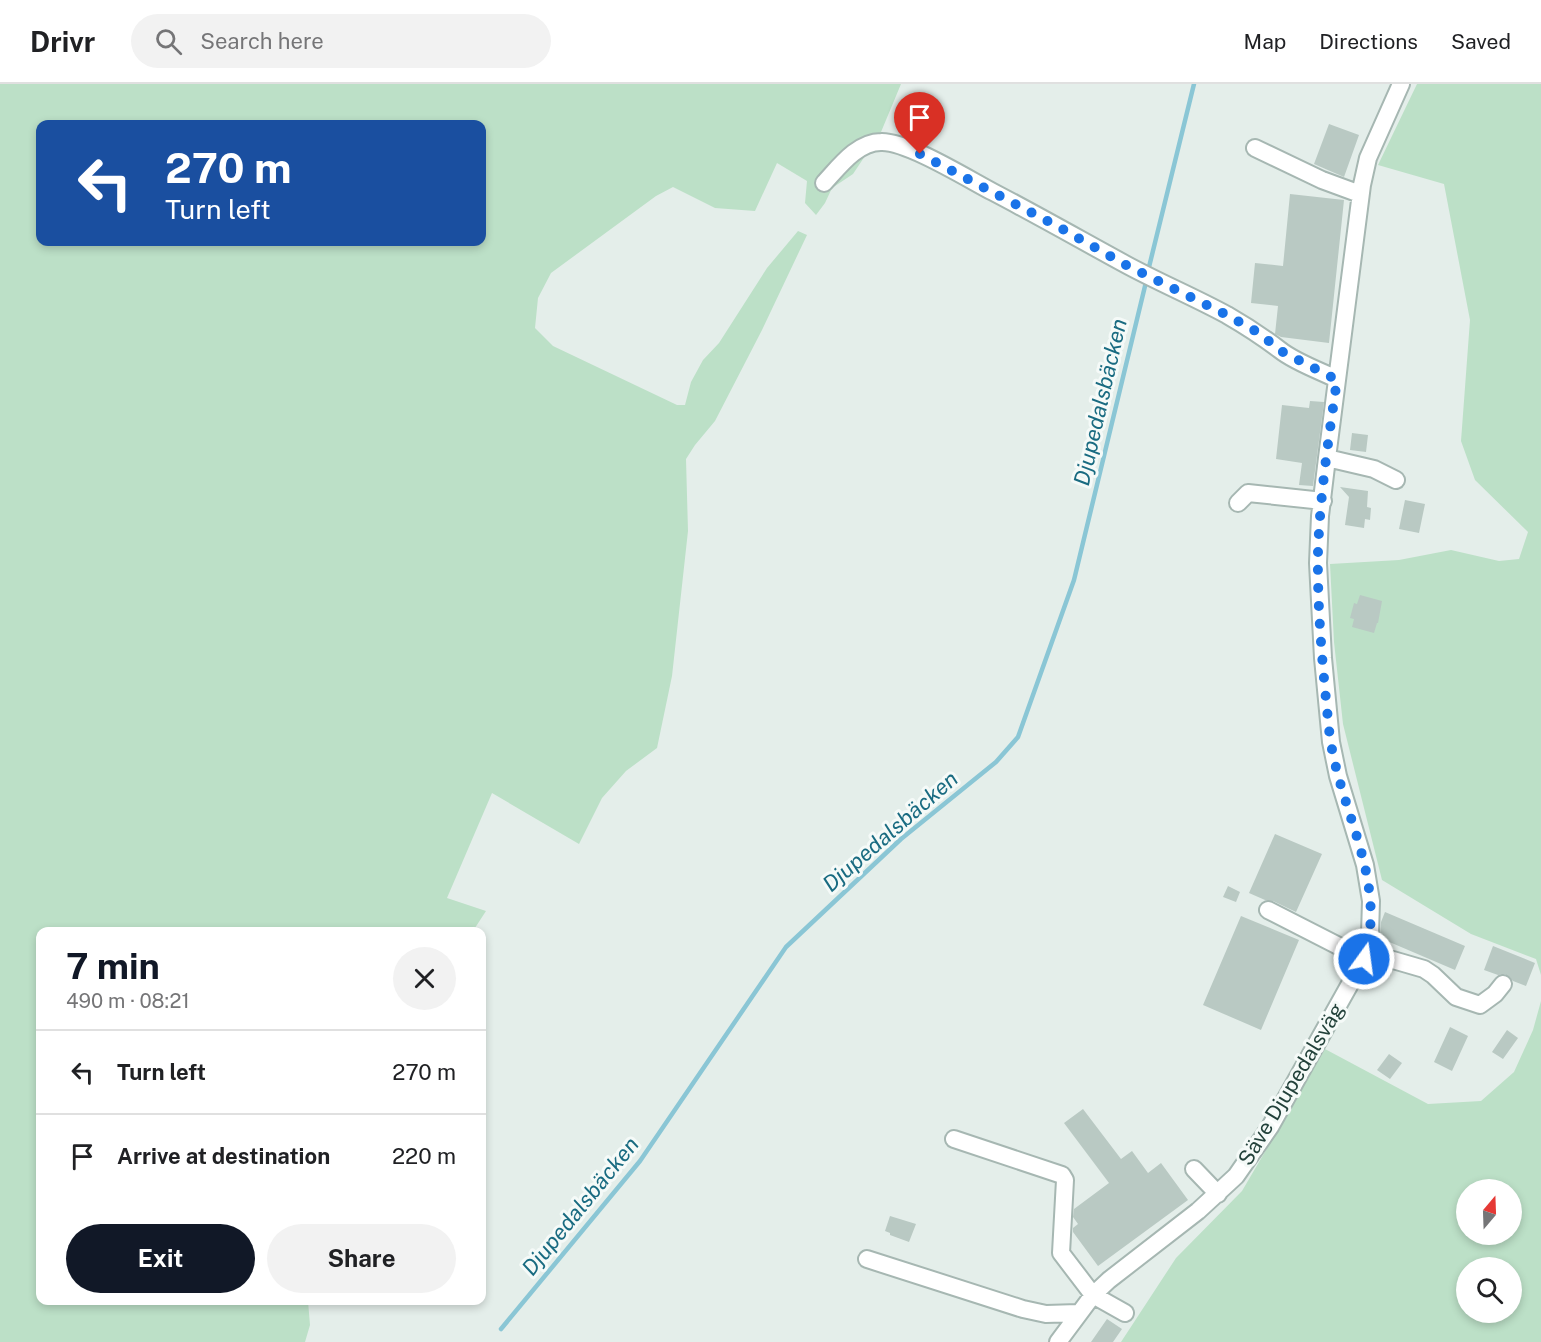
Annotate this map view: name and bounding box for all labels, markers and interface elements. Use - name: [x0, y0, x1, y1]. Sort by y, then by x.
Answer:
- search box: [131, 14, 551, 68]
- text: Drivr: [30, 25, 95, 58]
- icon: search: [152, 25, 185, 58]
- text: Search here: [200, 28, 324, 54]
- text: Map: [1244, 29, 1286, 54]
- text: Directions: [1319, 29, 1418, 54]
- text: Saved: [1451, 29, 1511, 54]
- pin: [894, 92, 945, 154]
- icon: arrive: [903, 101, 936, 134]
- text: 270 m: [165, 143, 292, 192]
- icon: left: [66, 144, 144, 222]
- text: Turn left: [165, 193, 271, 225]
- water label: Djupedalsbäcken: [1068, 316, 1132, 488]
- water label: Djupedalsbäcken: [817, 765, 963, 897]
- position arrow: [1332, 927, 1396, 991]
- text: 7 min: [66, 945, 160, 987]
- button: close: [393, 947, 456, 1010]
- text: 490 m · 08:21: [66, 989, 190, 1013]
- street label: Säve Djupedalsväg: [1233, 998, 1349, 1170]
- icon: left: [66, 1056, 99, 1089]
- text: Turn left: [117, 1059, 206, 1085]
- text: 270 m: [392, 1059, 456, 1085]
- water label: Djupedalsbäcken: [516, 1132, 644, 1280]
- icon: arrive: [66, 1140, 99, 1173]
- text: Arrive at destination: [117, 1143, 330, 1169]
- text: 220 m: [392, 1143, 456, 1169]
- north arrow: [1456, 1179, 1522, 1245]
- map controls: [1456, 1179, 1522, 1323]
- button: Exit: [66, 1224, 255, 1293]
- button: Share: [267, 1224, 456, 1293]
- button: search: [1456, 1257, 1522, 1323]

